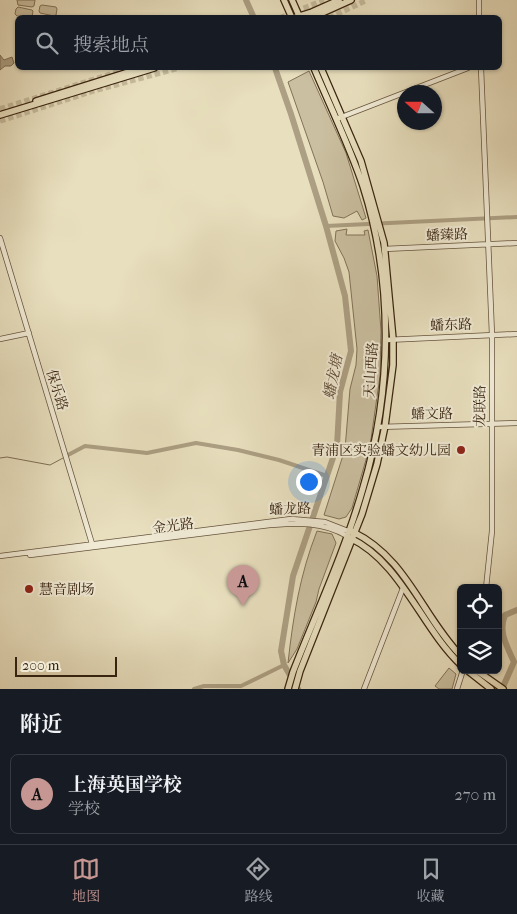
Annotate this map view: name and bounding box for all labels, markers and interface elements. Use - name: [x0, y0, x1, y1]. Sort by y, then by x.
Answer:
- search box: [15, 15, 502, 70]
- icon: search: [33, 29, 61, 57]
- text: 搜索地点: [73, 34, 149, 56]
- north arrow: [397, 85, 442, 130]
- street label: 蟠臻路: [426, 225, 468, 245]
- street label: 蟠东路: [430, 316, 472, 334]
- street label: 天山西路: [361, 341, 381, 399]
- water label: 蟠龙塘: [320, 351, 347, 401]
- street label: 保乐路: [43, 367, 71, 413]
- street label: 龙联路: [471, 385, 489, 427]
- street label: 蟠文路: [411, 405, 453, 423]
- place label: 青浦区实验蟠文幼儿园: [311, 442, 451, 459]
- marker: 青浦区实验蟠文幼儿园: [455, 444, 467, 456]
- your location: [296, 469, 322, 495]
- street label: 蟠龙路: [269, 500, 311, 518]
- street label: 金光路: [151, 515, 195, 537]
- pin: A: [227, 565, 259, 606]
- place label: 慧音剧场: [39, 581, 95, 598]
- marker: 慧音剧场: [23, 583, 35, 595]
- map controls: [457, 584, 502, 674]
- button: locate: [457, 584, 502, 629]
- button: layers: [457, 629, 502, 674]
- scale bar: [15, 654, 118, 677]
- text: 200 m: [22, 657, 59, 674]
- text: 附近: [20, 712, 62, 736]
- text: 上海英国学校: [68, 774, 182, 796]
- text: A: [32, 785, 42, 804]
- text: 270 m: [455, 785, 496, 804]
- text: 学校: [68, 799, 100, 818]
- tab: 地图: [72, 855, 100, 905]
- tab: 路线: [244, 855, 272, 905]
- tab: 收藏: [417, 855, 445, 905]

